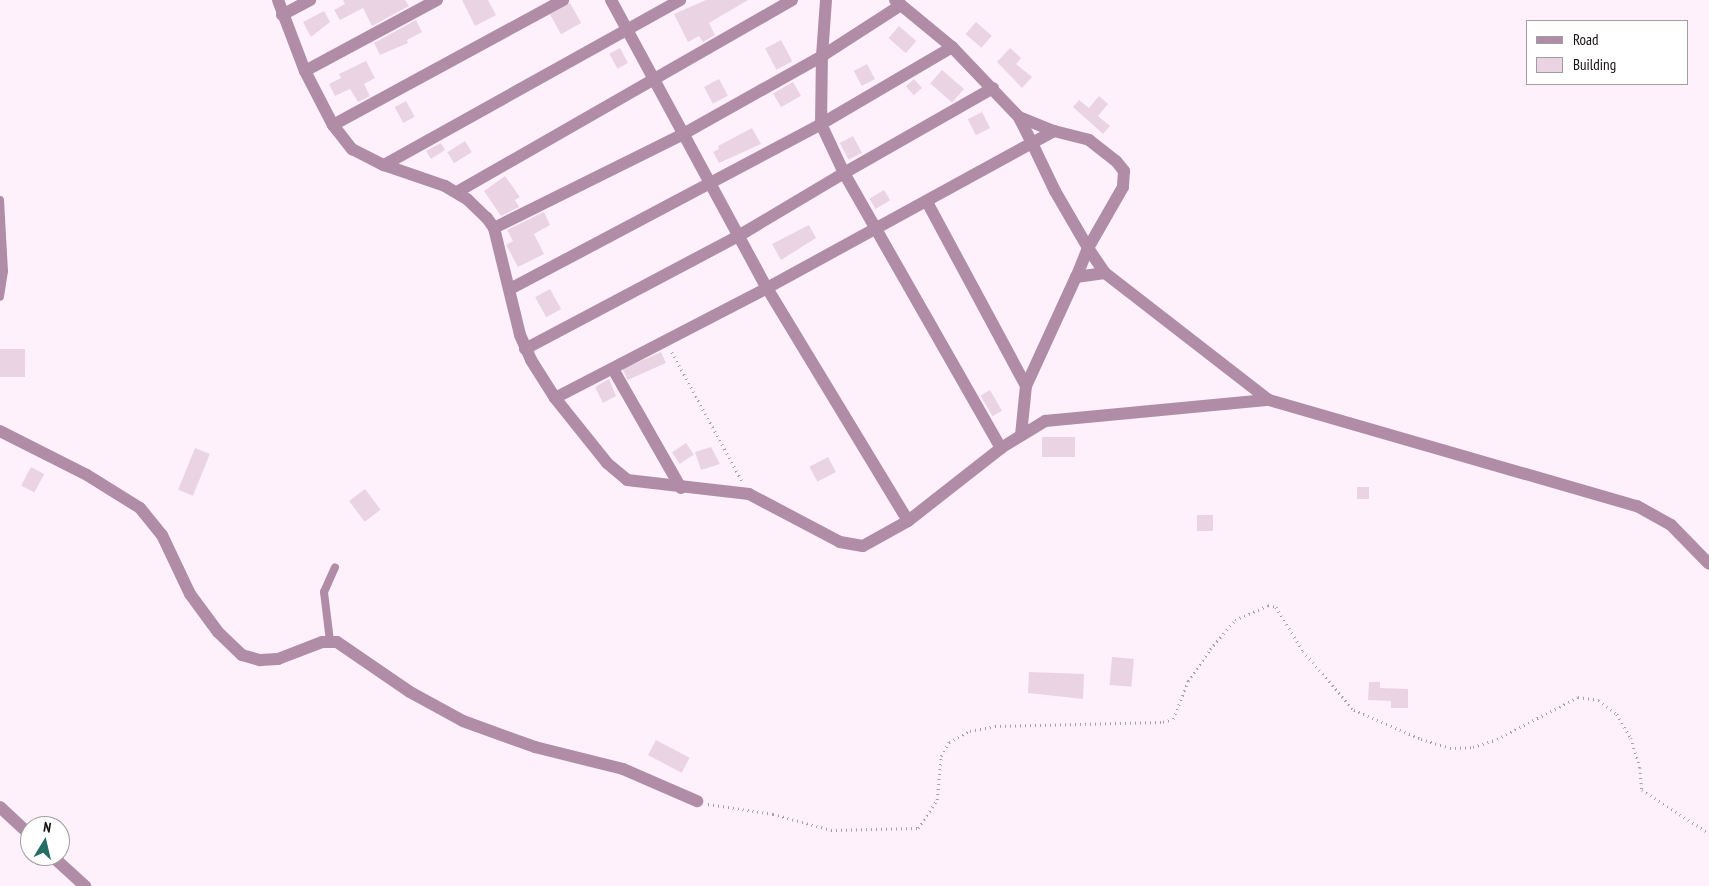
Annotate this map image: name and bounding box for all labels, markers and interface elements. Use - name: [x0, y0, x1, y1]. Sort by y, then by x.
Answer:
- legend: [1526, 20, 1689, 85]
- text: Road: [1573, 30, 1599, 49]
- text: Building: [1573, 55, 1616, 74]
- north arrow: [20, 816, 70, 866]
- text: N: [42, 818, 52, 837]

